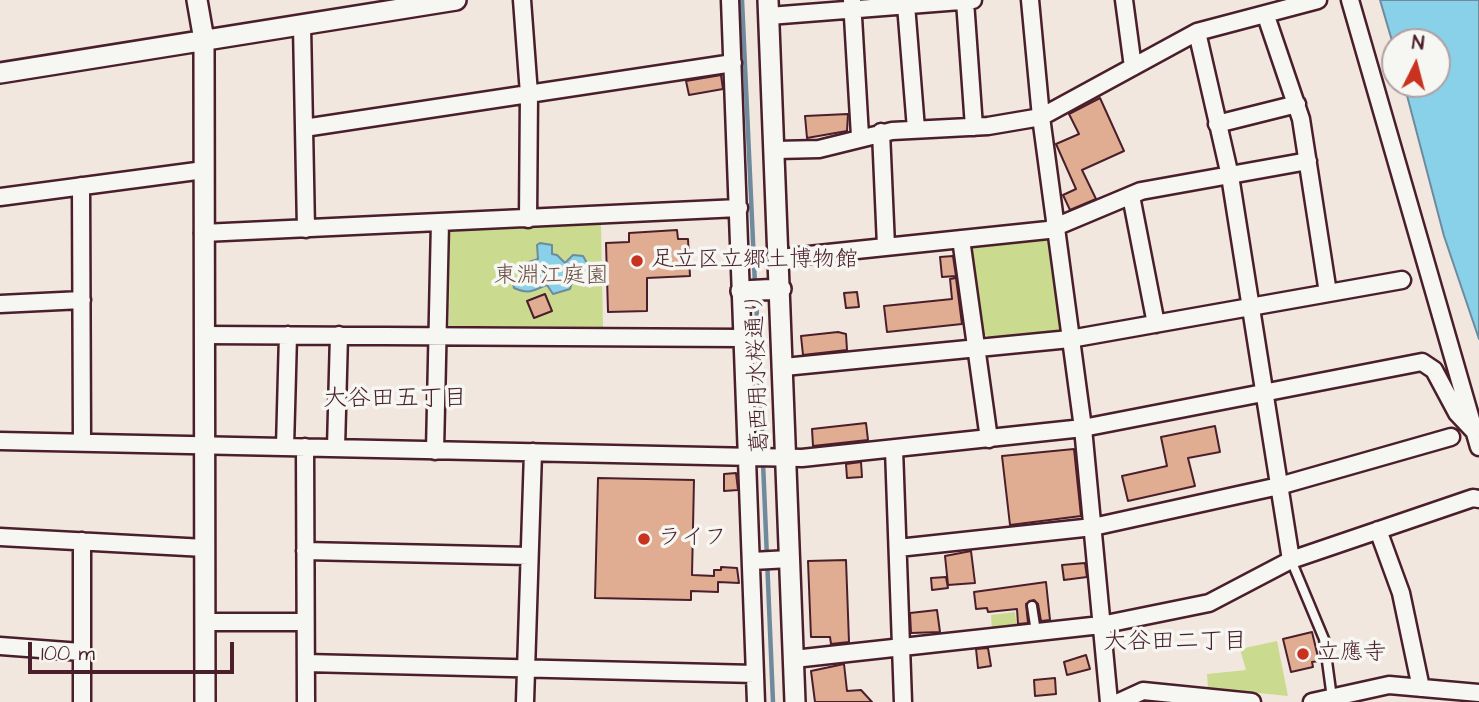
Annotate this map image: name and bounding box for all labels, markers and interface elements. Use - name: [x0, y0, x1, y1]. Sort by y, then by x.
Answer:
- north arrow: [1381, 28, 1451, 98]
- text: N: [1411, 30, 1425, 58]
- place label: 足立区立郷土博物館: [651, 247, 858, 275]
- marker: 足立区立郷土博物館: [629, 253, 645, 269]
- park label: 東淵江庭園: [494, 263, 608, 291]
- street label: 葛西用水桜通り: [742, 292, 776, 454]
- district label: 大谷田五丁目: [323, 386, 467, 414]
- place label: ライフ: [658, 525, 727, 553]
- marker: ライフ: [636, 531, 652, 547]
- scale bar: [32, 628, 238, 672]
- district label: 大谷田二丁目: [1103, 629, 1247, 657]
- text: 100 m: [41, 639, 95, 668]
- place label: 立應寺: [1317, 640, 1386, 668]
- marker: 立應寺: [1295, 646, 1311, 662]

